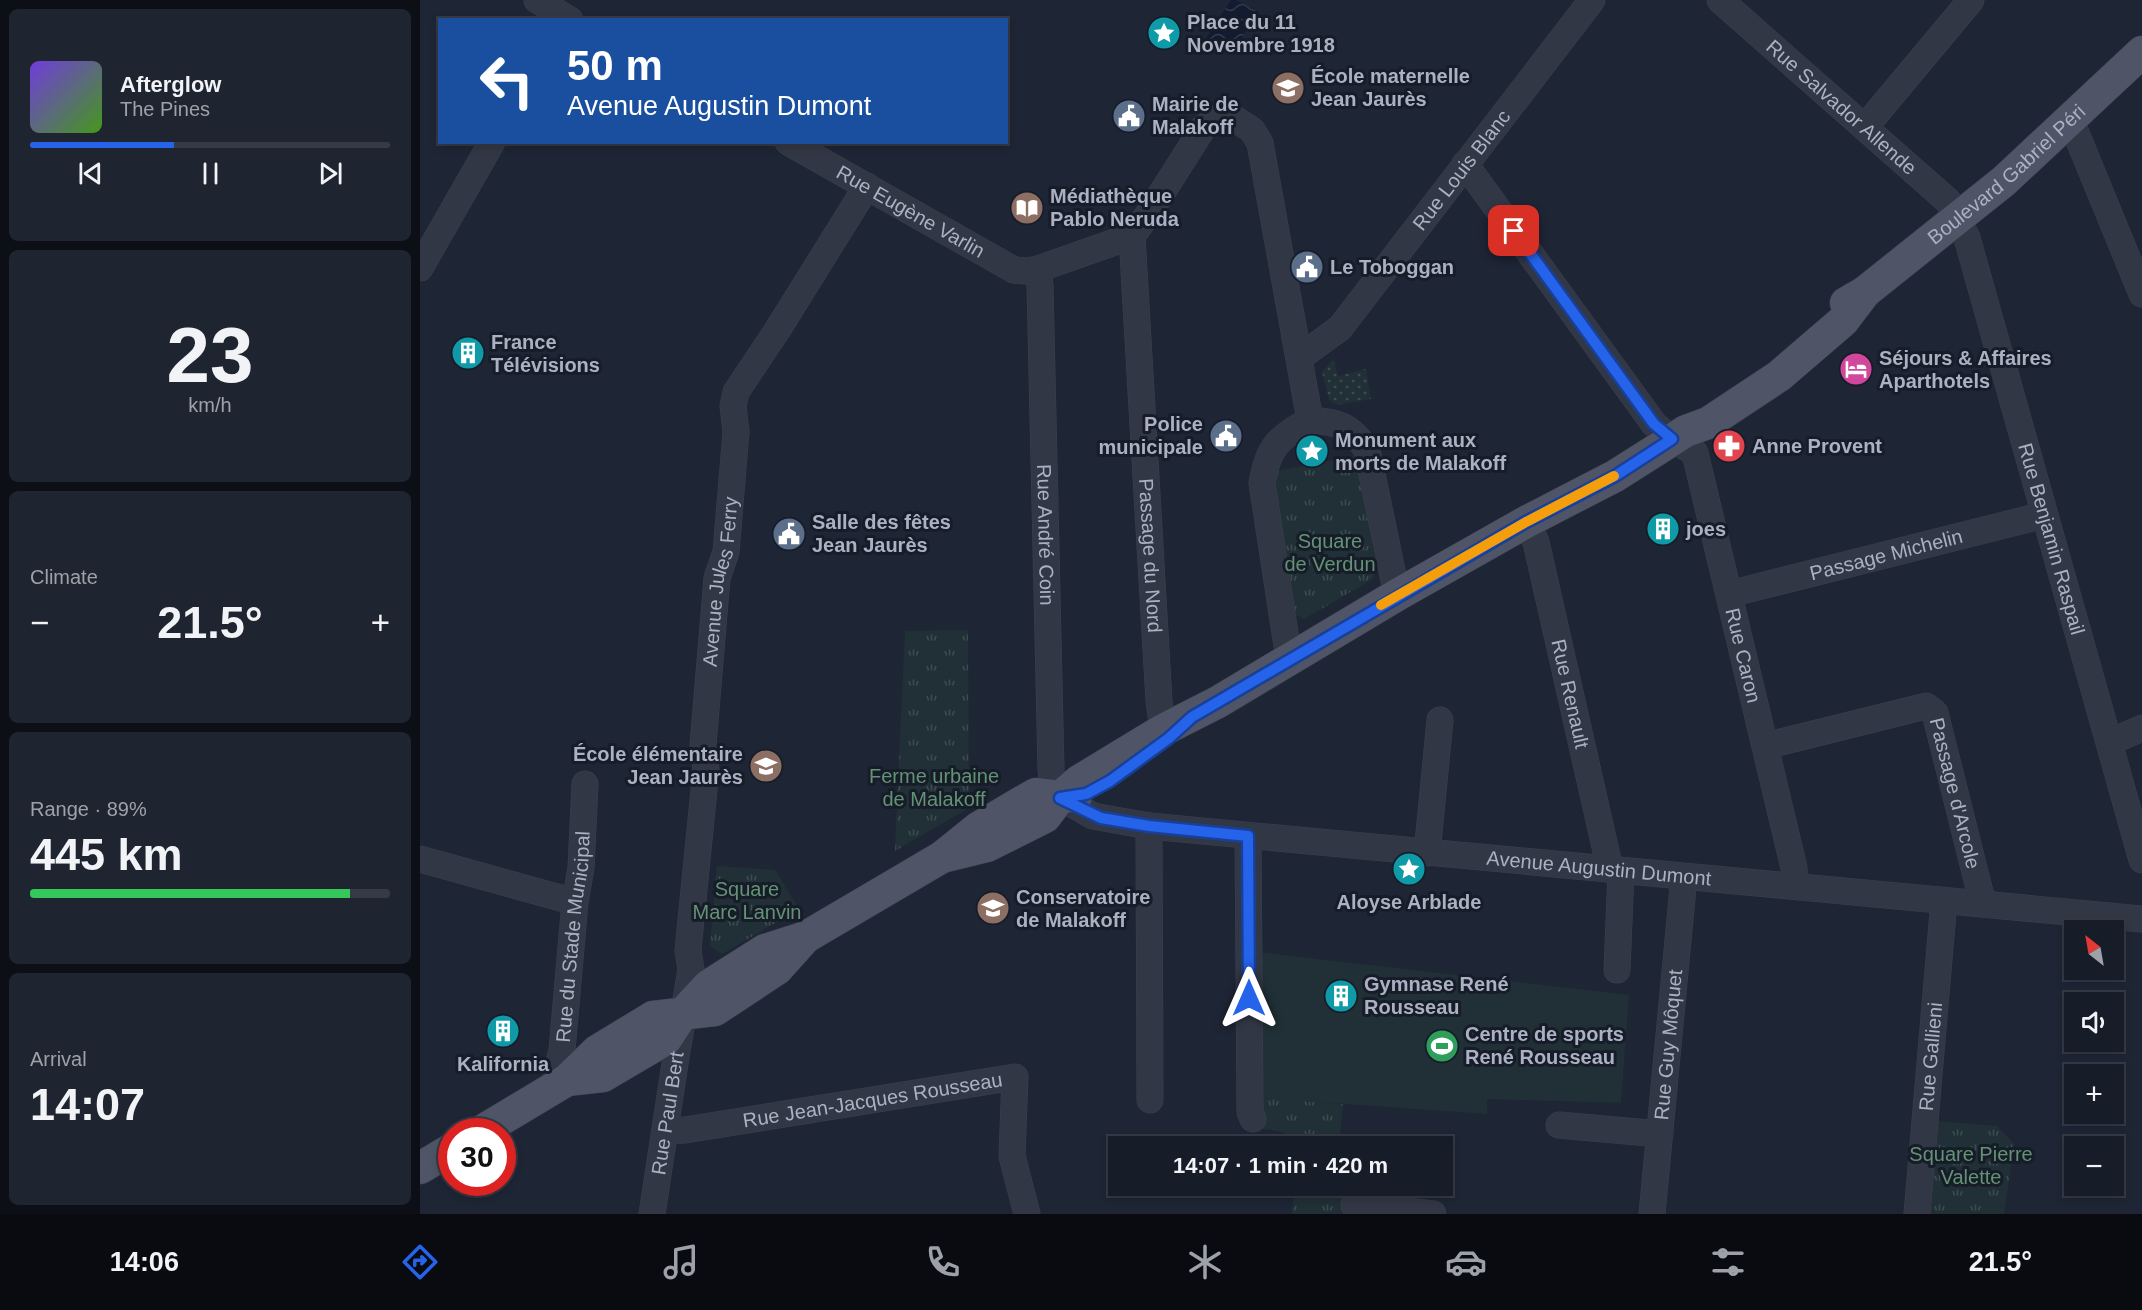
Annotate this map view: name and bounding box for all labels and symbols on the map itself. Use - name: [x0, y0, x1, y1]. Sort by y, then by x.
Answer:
- place label: Place du 11 Novembre 1918: [1187, 11, 1335, 56]
- place icon: Place du 11 Novembre 1918: [1146, 15, 1182, 51]
- street label: Rue Salvador Allende: [1762, 35, 1921, 179]
- place label: École maternelle Jean Jaurès: [1311, 65, 1470, 110]
- school or university icon: École maternelle Jean Jaurès: [1270, 70, 1306, 106]
- place label: Mairie de Malakoff: [1152, 93, 1239, 138]
- public building icon: Mairie de Malakoff: [1111, 98, 1147, 134]
- street label: Boulevard Gabriel Péri: [1923, 100, 2090, 249]
- street label: Rue Louis Blanc: [1408, 106, 1514, 235]
- street label: Rue Eugène Varlin: [833, 161, 989, 262]
- place label: Médiathèque Pablo Neruda: [1050, 185, 1180, 230]
- library icon: Médiathèque Pablo Neruda: [1009, 190, 1045, 226]
- pin: [1488, 205, 1539, 256]
- public building icon: Le Toboggan: [1289, 249, 1325, 285]
- place label: Le Toboggan: [1330, 256, 1454, 278]
- place label: France Télévisions: [491, 331, 600, 376]
- building icon: France Télévisions: [450, 335, 486, 371]
- place label: Séjours & Affaires Aparthotels: [1879, 347, 2052, 392]
- hotel icon: Séjours & Affaires Aparthotels: [1838, 351, 1874, 387]
- place label: Police municipale: [1099, 413, 1203, 458]
- public building icon: Police municipale: [1208, 418, 1244, 454]
- pharmacy icon: Anne Provent: [1711, 428, 1747, 464]
- place label: Monument aux morts de Malakoff: [1335, 429, 1506, 474]
- place icon: Monument aux morts de Malakoff: [1294, 433, 1330, 469]
- place label: Anne Provent: [1752, 435, 1882, 457]
- street label: Rue Benjamin Raspail: [2014, 441, 2089, 637]
- street label: Rue André Coin: [1033, 464, 1058, 606]
- street label: Passage du Nord: [1135, 478, 1166, 633]
- street label: Avenue Jules Ferry: [699, 496, 742, 668]
- place label: Salle des fêtes Jean Jaurès: [812, 511, 951, 556]
- building icon: joes: [1645, 511, 1681, 547]
- public building icon: Salle des fêtes Jean Jaurès: [771, 516, 807, 552]
- place label: joes: [1685, 518, 1726, 540]
- street label: Passage Michelin: [1807, 525, 1965, 584]
- park label: Square de Verdun: [1284, 530, 1376, 575]
- street label: Rue Caron: [1721, 606, 1765, 705]
- street label: Rue Renault: [1547, 637, 1593, 751]
- street label: Passage d'Arcole: [1926, 715, 1985, 871]
- place label: École élémentaire Jean Jaurès: [573, 743, 743, 788]
- school or university icon: École élémentaire Jean Jaurès: [748, 748, 784, 784]
- park label: Ferme urbaine de Malakoff: [869, 765, 999, 810]
- street label: Rue du Stade Municipal: [552, 830, 594, 1043]
- street label: Avenue Augustin Dumont: [1486, 847, 1713, 890]
- place icon: Aloyse Arblade: [1391, 851, 1427, 887]
- park label: Square Marc Lanvin: [693, 878, 801, 923]
- place label: Conservatoire de Malakoff: [1016, 886, 1151, 931]
- school or university icon: Conservatoire de Malakoff: [975, 890, 1011, 926]
- place label: Aloyse Arblade: [1337, 891, 1481, 913]
- north arrow: [2064, 920, 2124, 980]
- position arrow: [1217, 966, 1281, 1030]
- street label: Rue Guy Môquet: [1650, 968, 1686, 1121]
- place label: Gymnase René Rousseau: [1364, 973, 1509, 1018]
- building icon: Gymnase René Rousseau: [1323, 978, 1359, 1014]
- street label: Rue Gallieni: [1915, 1001, 1946, 1112]
- building icon: Kalifornia: [485, 1013, 521, 1049]
- place label: Centre de sports René Rousseau: [1465, 1023, 1624, 1068]
- sports icon: Centre de sports René Rousseau: [1424, 1028, 1460, 1064]
- street label: Rue Paul Bert: [647, 1049, 688, 1176]
- place label: Kalifornia: [457, 1053, 550, 1075]
- street label: Rue Jean-Jacques Rousseau: [741, 1068, 1004, 1132]
- speed limit sign: 30: [438, 1118, 516, 1196]
- park label: Square Pierre Valette: [1909, 1143, 2033, 1188]

